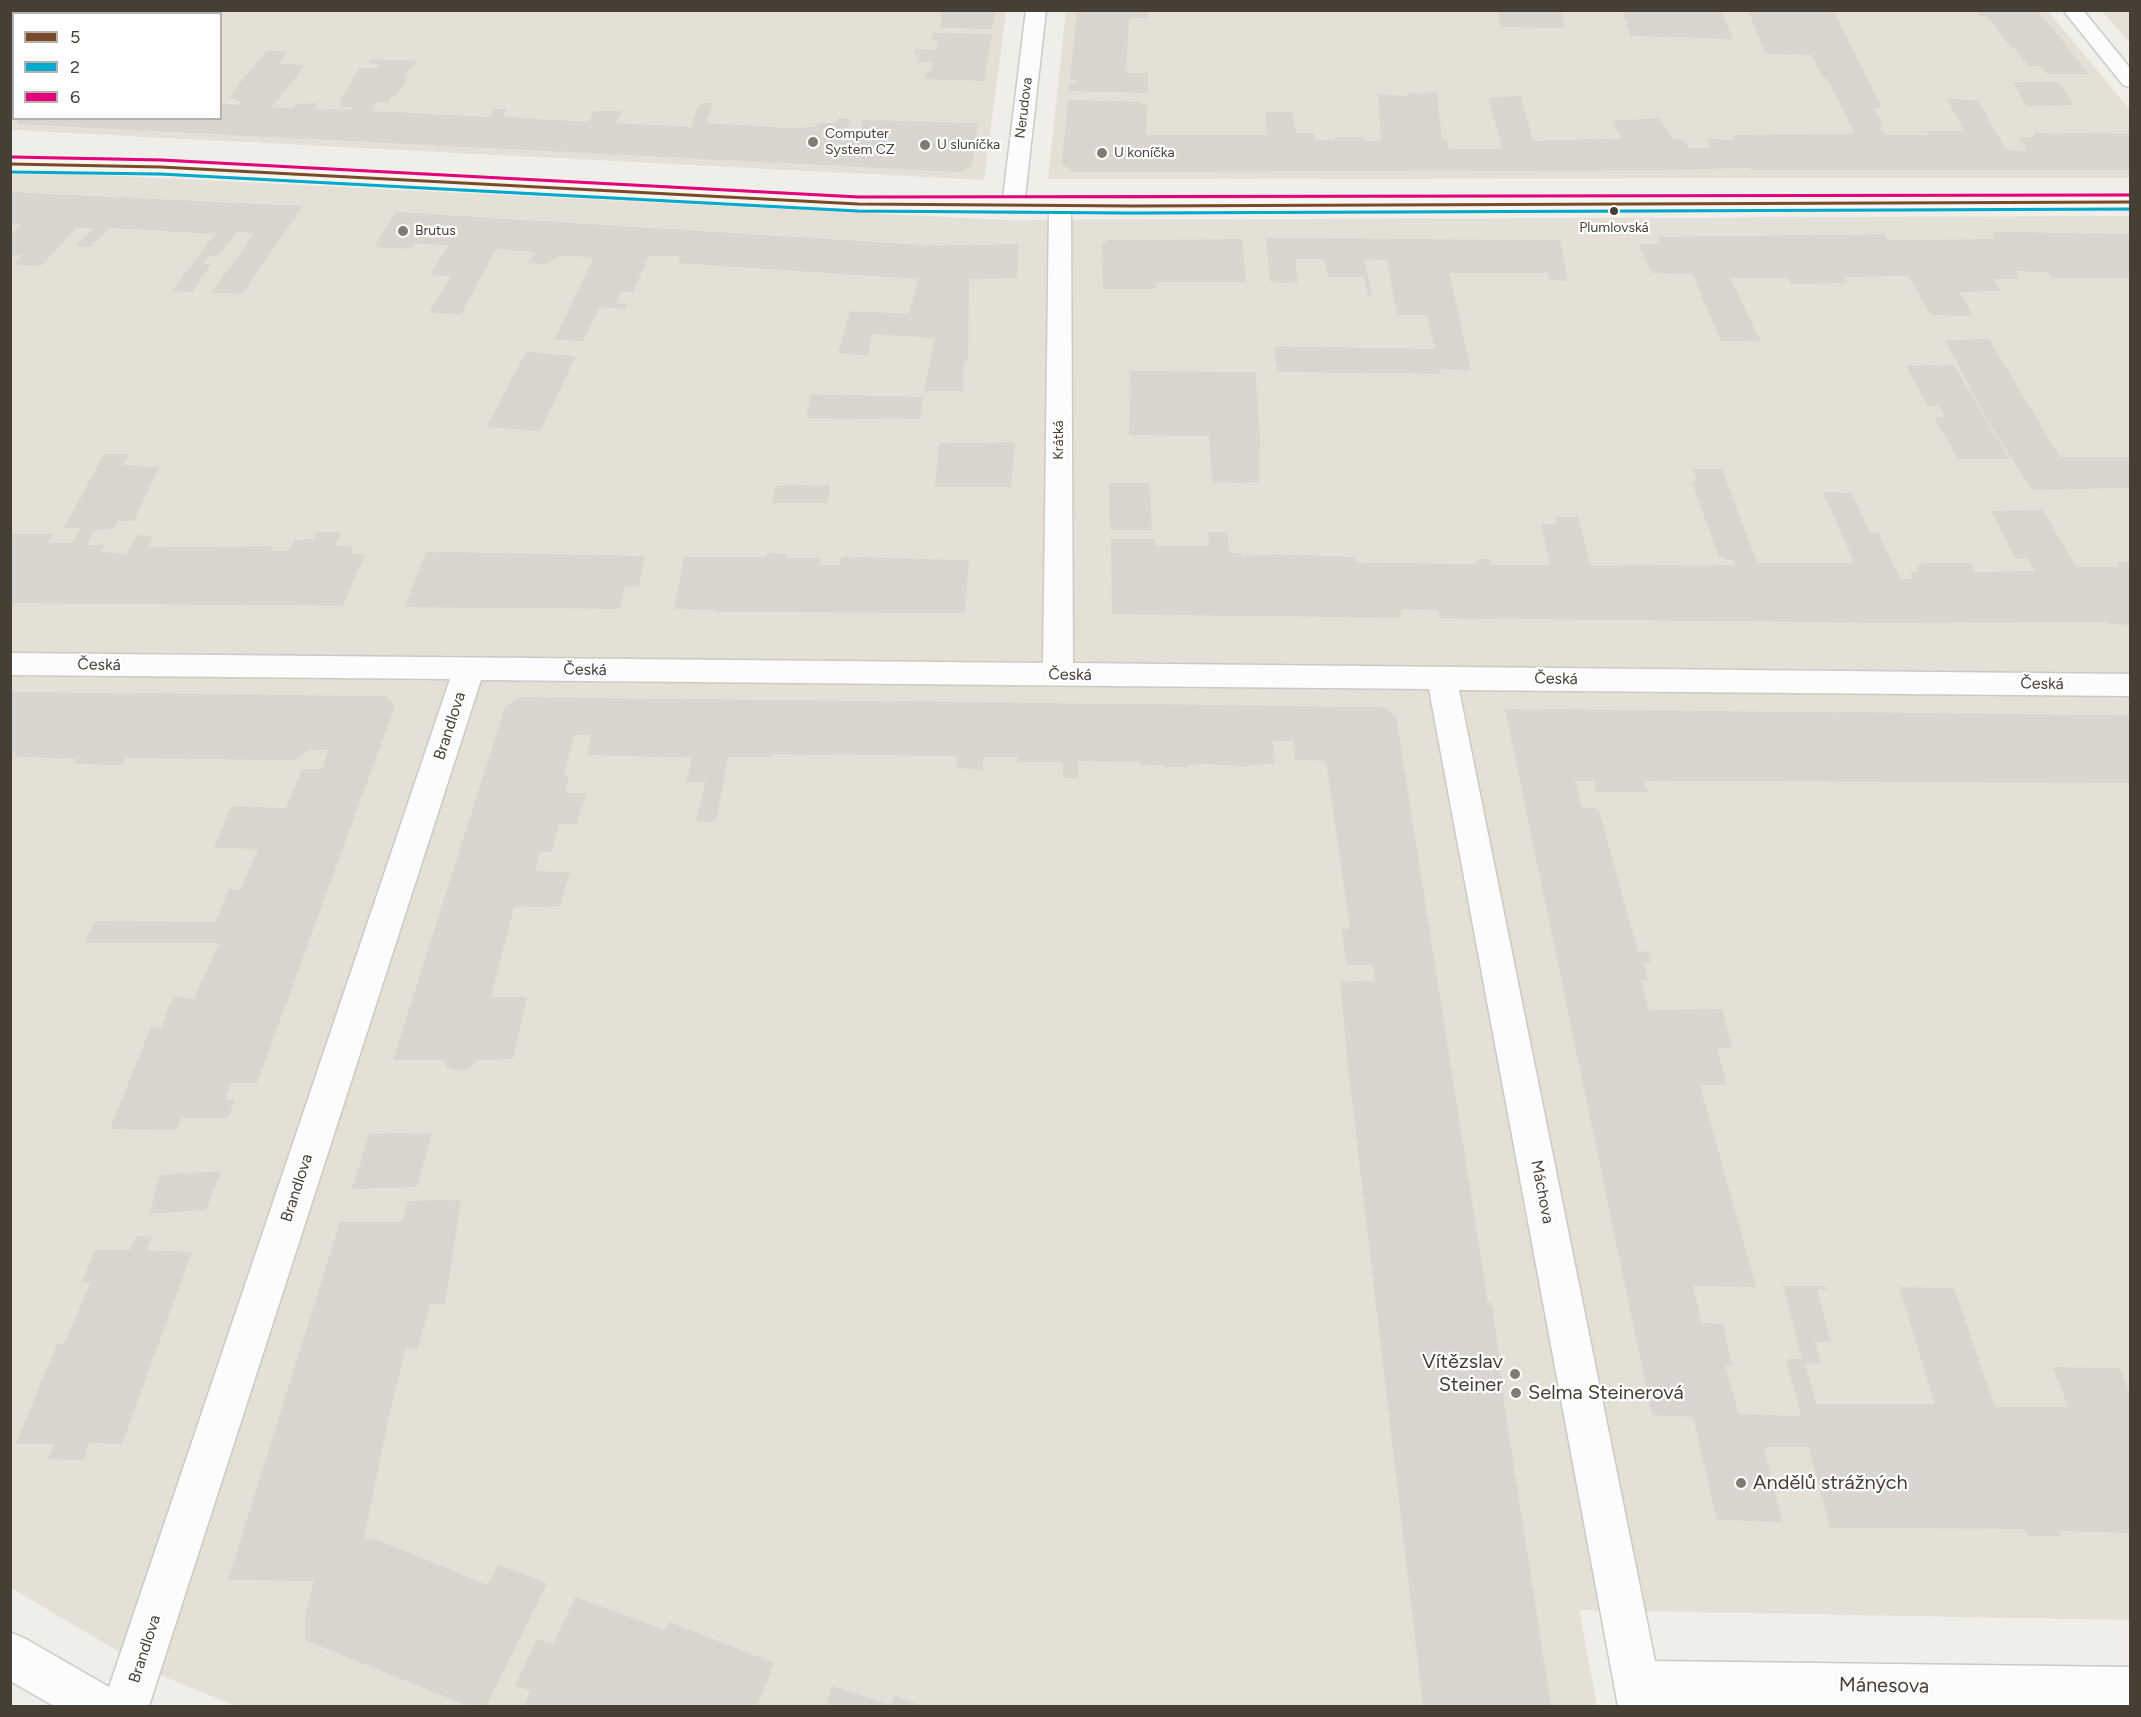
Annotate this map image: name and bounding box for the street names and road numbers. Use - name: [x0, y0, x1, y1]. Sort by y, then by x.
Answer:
- street label: Nerudova: [1012, 76, 1036, 140]
- street label: Krátká: [1051, 420, 1067, 460]
- street label: Česká: [77, 655, 121, 675]
- street label: Česká: [563, 660, 607, 680]
- street label: Česká: [1048, 665, 1092, 685]
- street label: Česká: [1534, 669, 1578, 689]
- street label: Česká: [2020, 674, 2064, 694]
- street label: Brandlova: [430, 689, 470, 763]
- street label: Brandlova: [277, 1151, 317, 1225]
- street label: Máchova: [1526, 1158, 1558, 1226]
- street label: Brandlova: [125, 1612, 165, 1686]
- street label: Mánesova: [1839, 1673, 1929, 1699]

